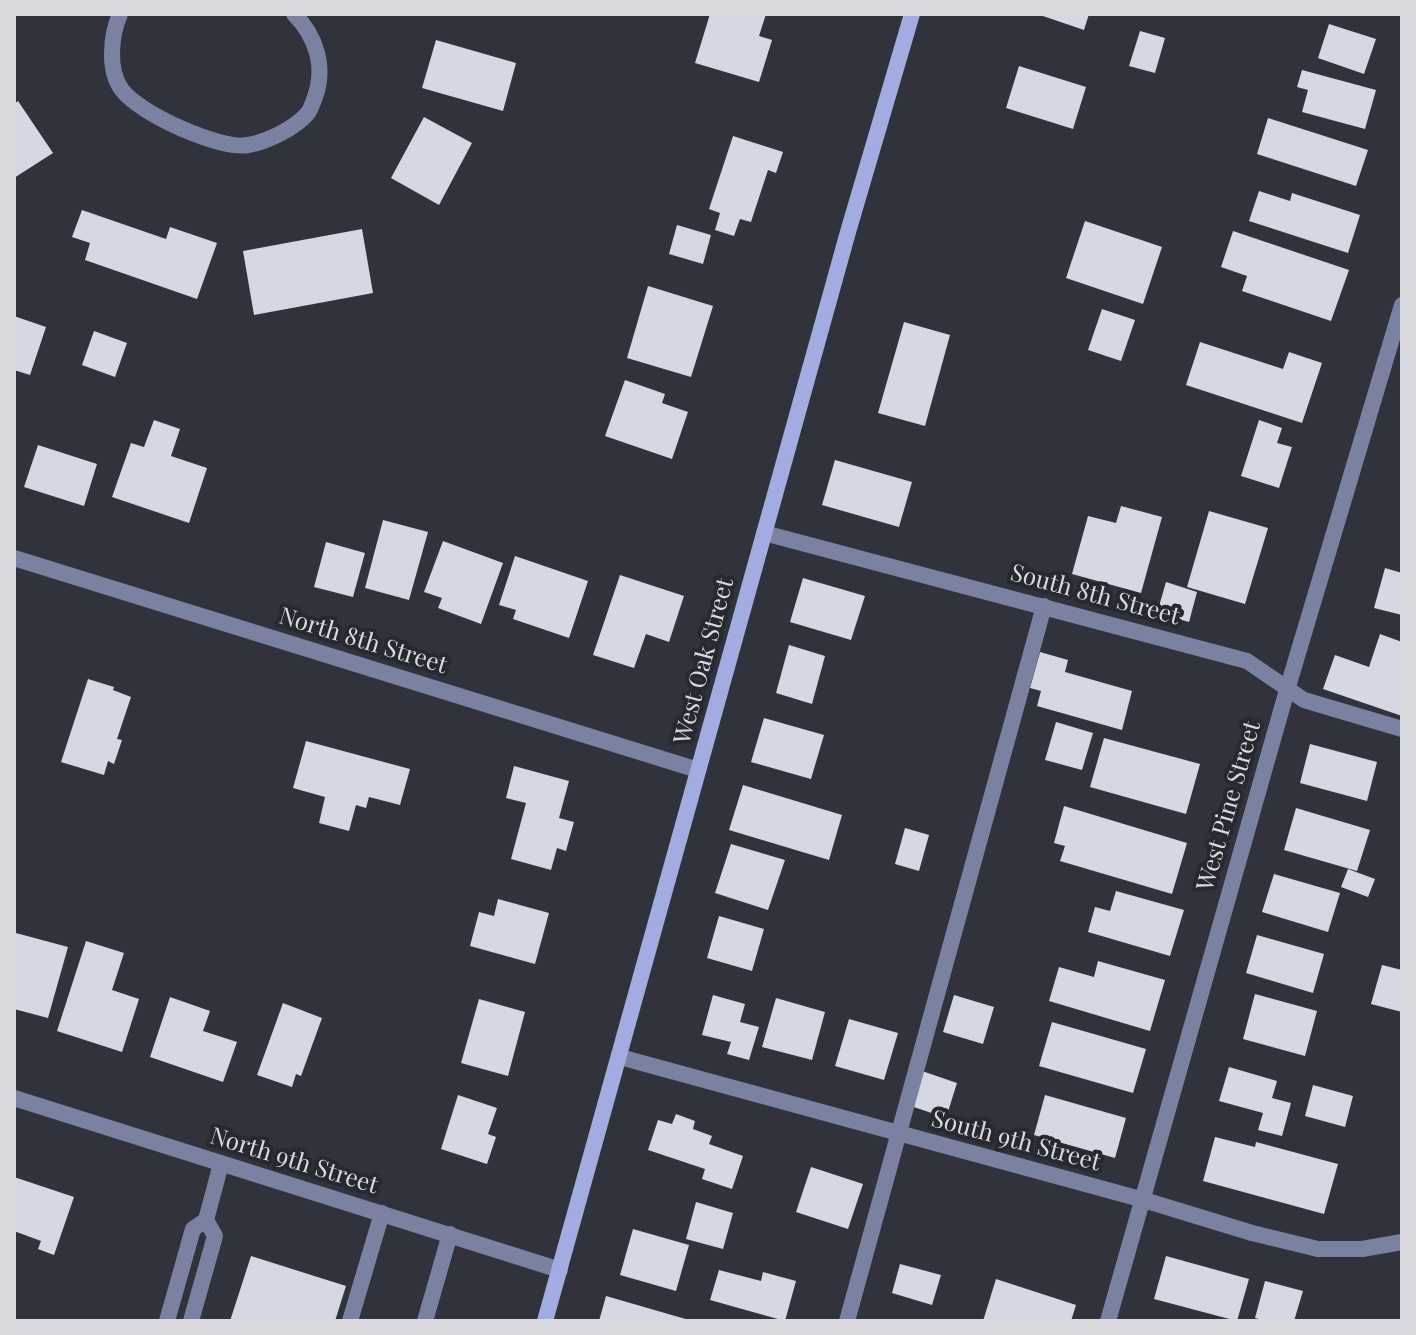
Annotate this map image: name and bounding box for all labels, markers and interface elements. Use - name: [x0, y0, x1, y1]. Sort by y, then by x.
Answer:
- street label: South 8th Street: [1007, 559, 1183, 631]
- street label: West Oak Street: [668, 575, 740, 747]
- street label: North 8th Street: [275, 602, 451, 680]
- street label: West Pine Street: [1191, 718, 1267, 894]
- street label: South 9th Street: [928, 1105, 1104, 1177]
- street label: North 9th Street: [207, 1122, 381, 1200]

